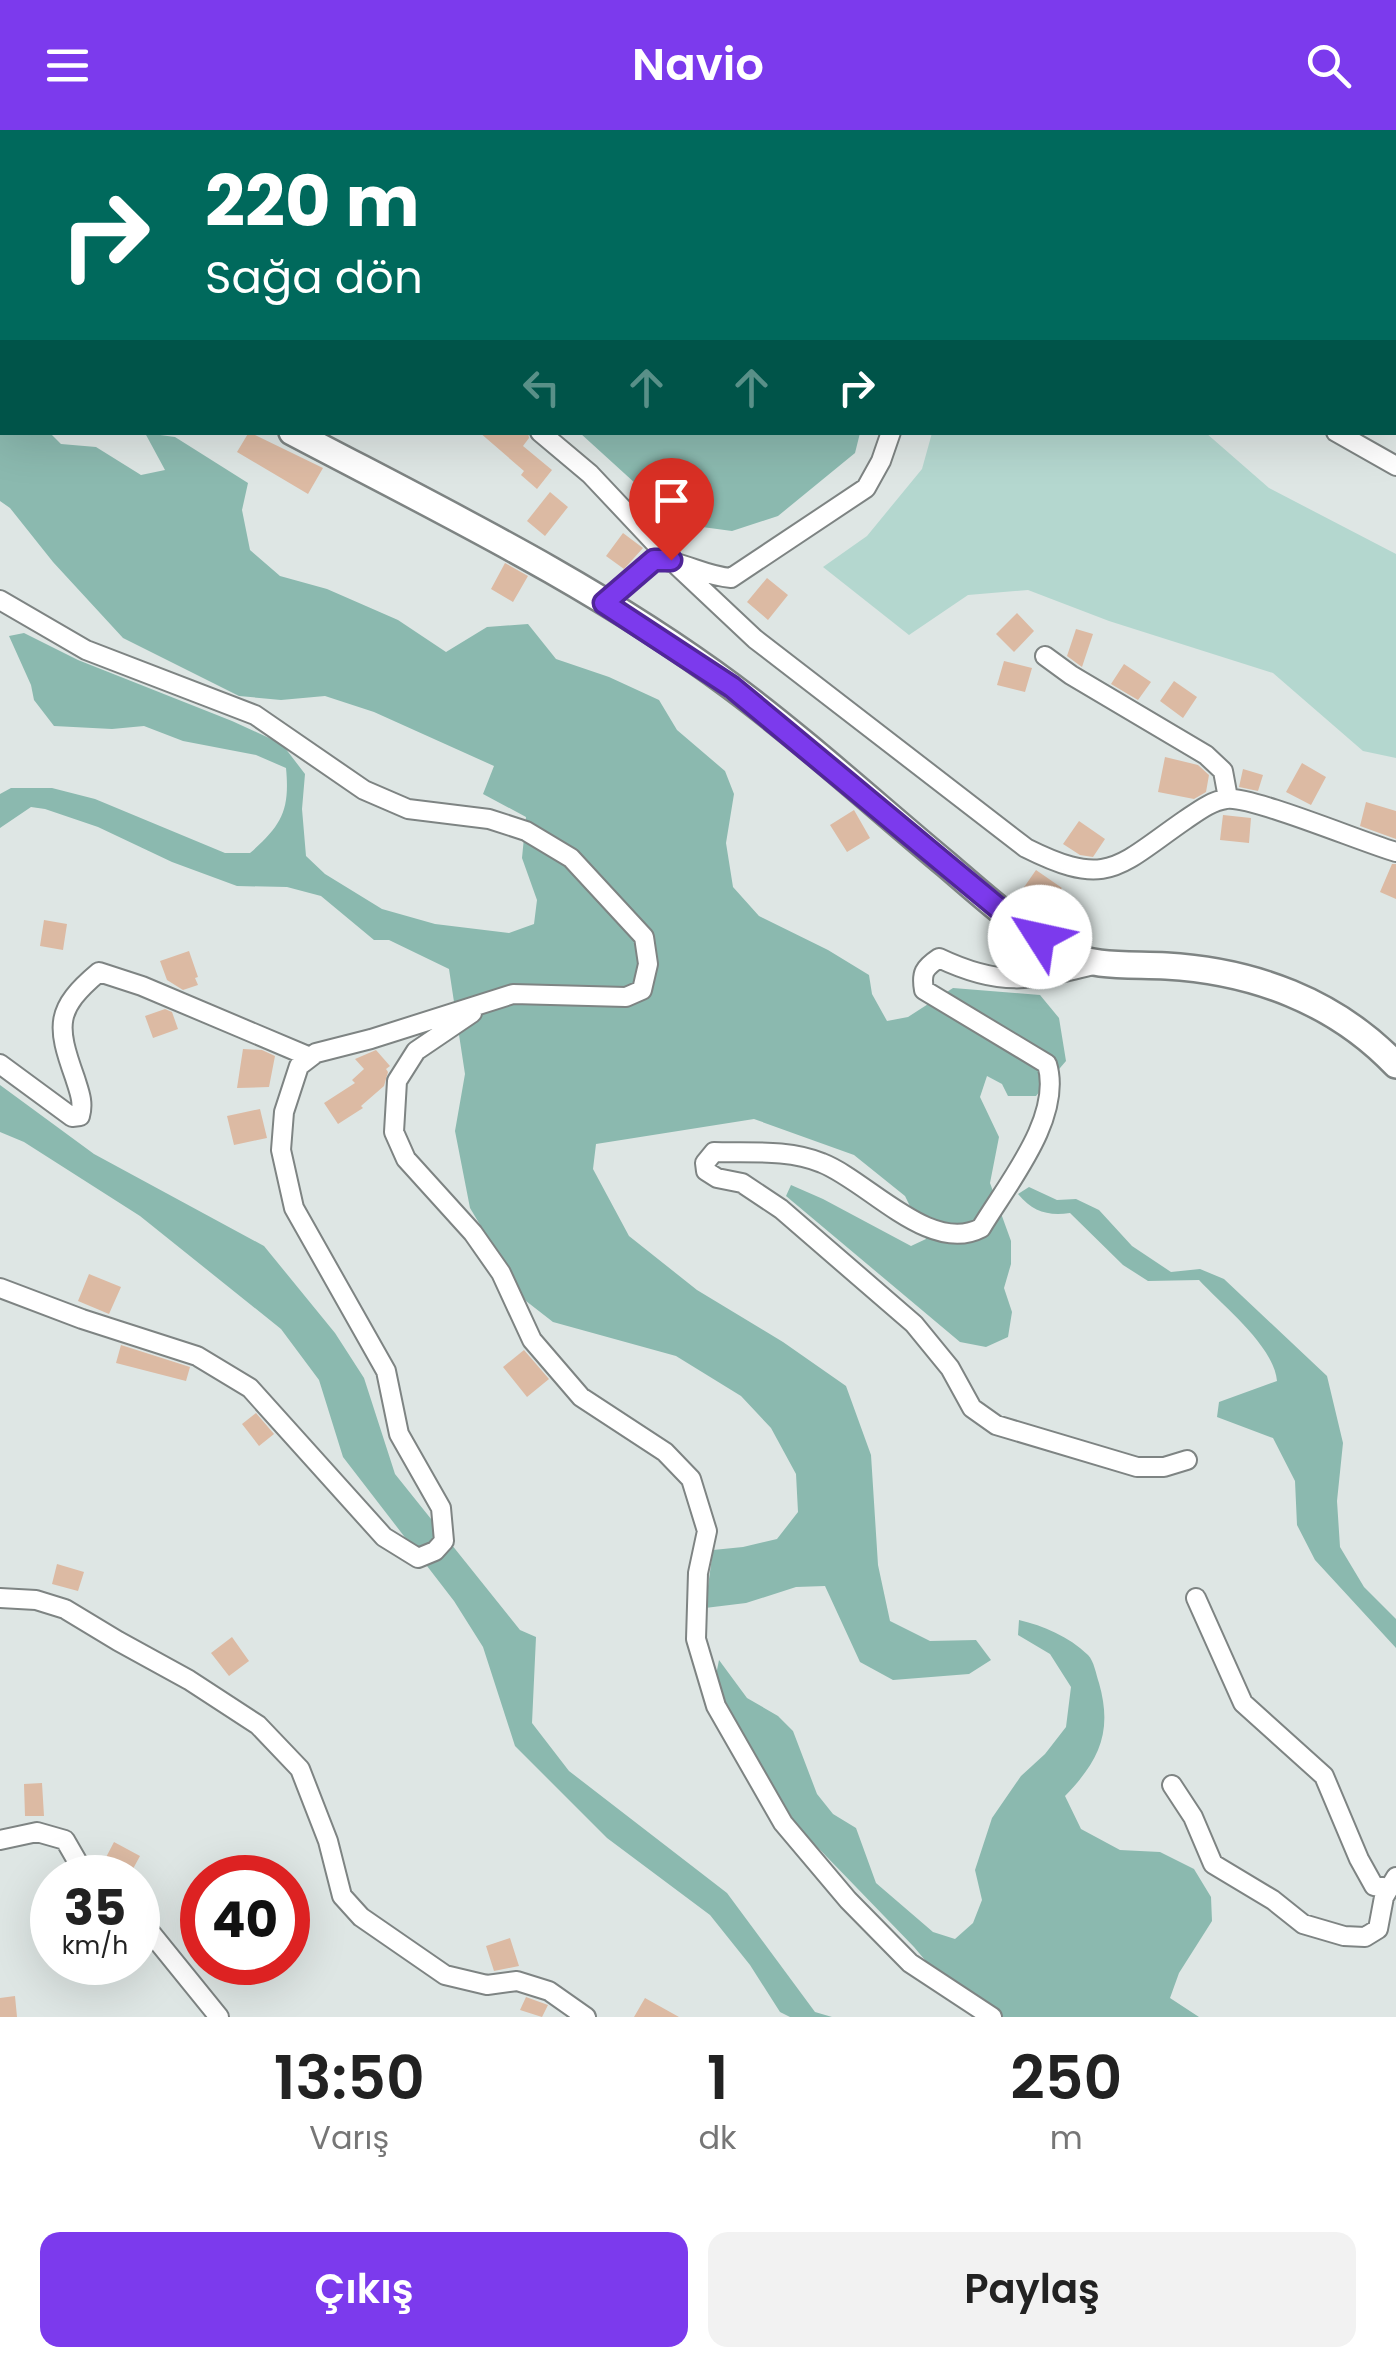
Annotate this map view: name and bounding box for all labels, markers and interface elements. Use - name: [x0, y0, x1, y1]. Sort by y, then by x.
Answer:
- text: Navio: [632, 33, 764, 96]
- icon: menu: [40, 38, 95, 93]
- icon: search: [1301, 38, 1356, 93]
- text: 220 m: [205, 152, 420, 251]
- icon: right: [40, 170, 170, 300]
- text: Sağa dön: [205, 246, 423, 309]
- icon: left: [514, 360, 569, 415]
- icon: ahead: [619, 360, 674, 415]
- icon: ahead: [724, 360, 779, 415]
- icon: right: [829, 360, 884, 415]
- pin: [629, 458, 714, 561]
- icon: arrive: [644, 473, 699, 528]
- position arrow: [988, 885, 1092, 989]
- speed limit sign: 40: [180, 1855, 310, 1985]
- text: 35: [64, 1872, 126, 1943]
- text: km/h: [62, 1928, 128, 1963]
- text: 13:50: [274, 2036, 425, 2120]
- text: 1: [707, 2036, 728, 2120]
- text: 250: [1010, 2036, 1122, 2120]
- text: Varış: [309, 2115, 389, 2160]
- text: dk: [698, 2115, 737, 2160]
- text: m: [1050, 2115, 1083, 2160]
- button: Çıkış: [40, 2232, 688, 2347]
- button: Paylaş: [708, 2232, 1356, 2347]

